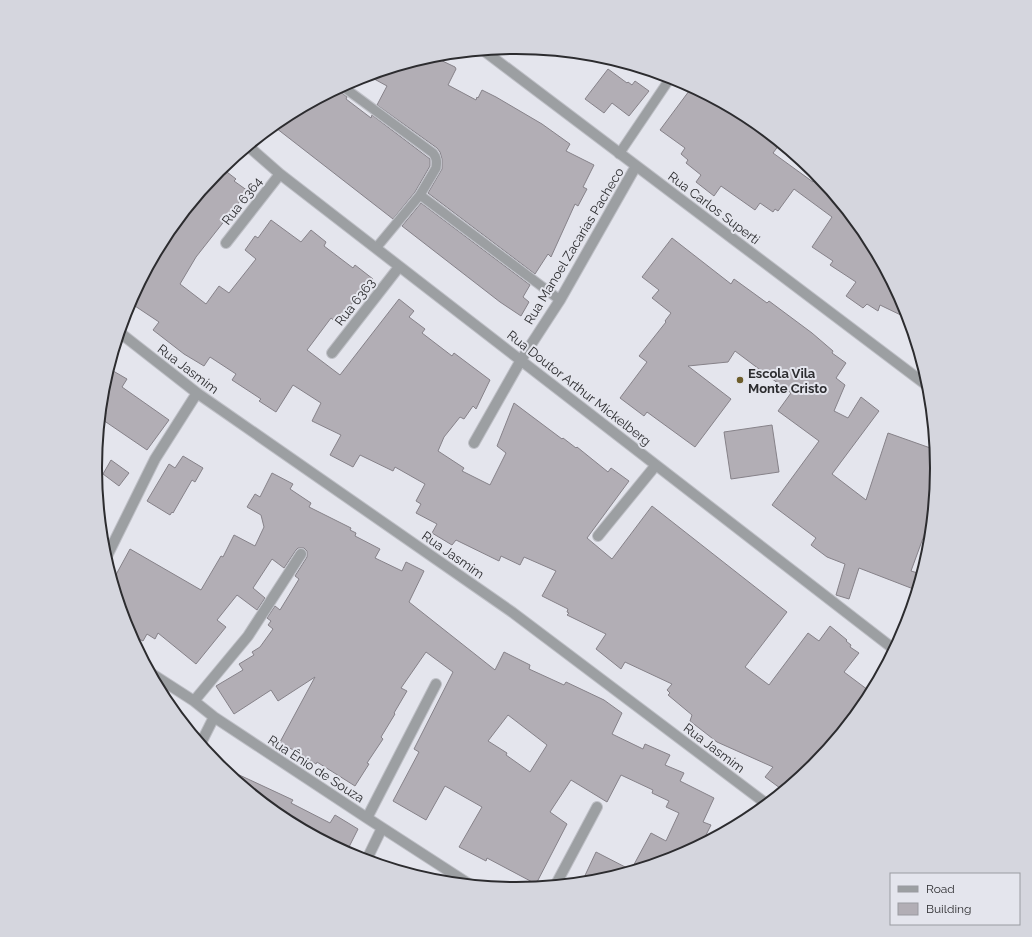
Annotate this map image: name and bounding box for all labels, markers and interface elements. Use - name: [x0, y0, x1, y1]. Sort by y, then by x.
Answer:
- street label: Rua Manoel Zacarias Pacheco: [521, 165, 627, 327]
- street label: Rua Carlos Superti: [665, 169, 763, 247]
- street label: Rua 6364: [219, 174, 265, 228]
- street label: Rua 6363: [332, 275, 378, 329]
- street label: Rua Doutor Arthur Mickelberg: [504, 327, 654, 449]
- street label: Rua Jasmim: [155, 341, 221, 397]
- place label: Escola Vila Monte Cristo: [748, 366, 827, 396]
- marker: Escola Vila Monte Cristo: [735, 375, 745, 385]
- street label: Rua Jasmim: [419, 528, 487, 582]
- street label: Rua Jasmim: [681, 720, 747, 776]
- street label: Rua Ênio de Souza: [265, 732, 367, 806]
- legend: [890, 873, 1020, 925]
- text: Road: [926, 882, 955, 896]
- text: Building: [926, 902, 972, 916]

